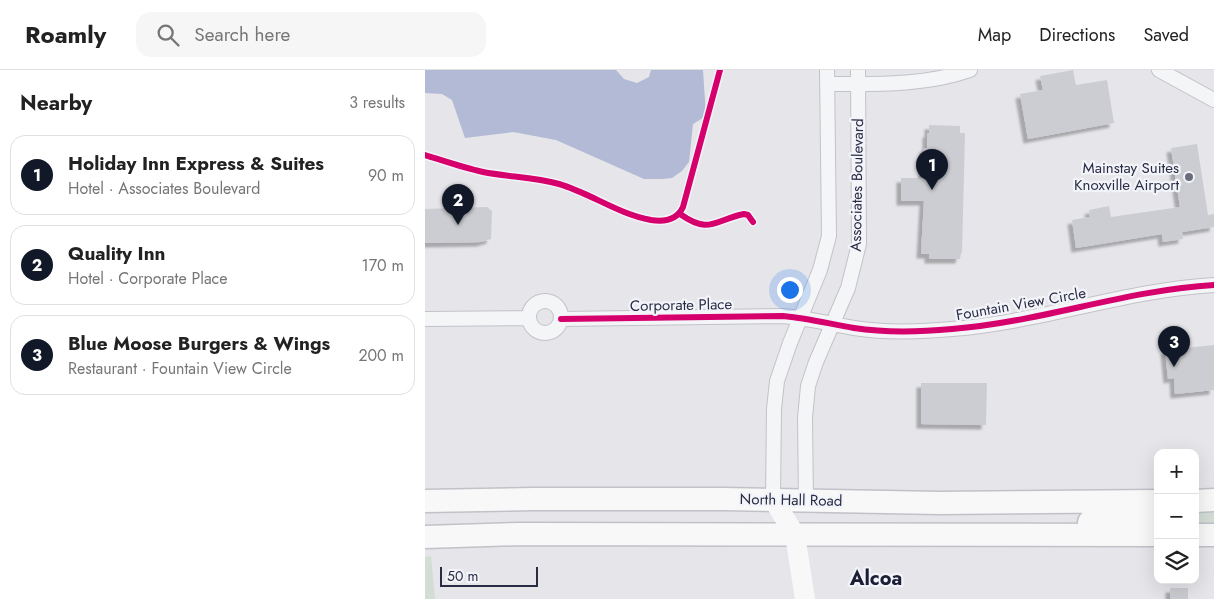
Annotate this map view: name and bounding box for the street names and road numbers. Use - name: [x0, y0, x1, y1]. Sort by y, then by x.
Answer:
- street label: Associates Boulevard: [845, 118, 869, 252]
- street label: Fountain View Circle: [954, 282, 1088, 326]
- street label: Corporate Place: [630, 293, 733, 317]
- street label: North Hall Road: [739, 488, 843, 512]

